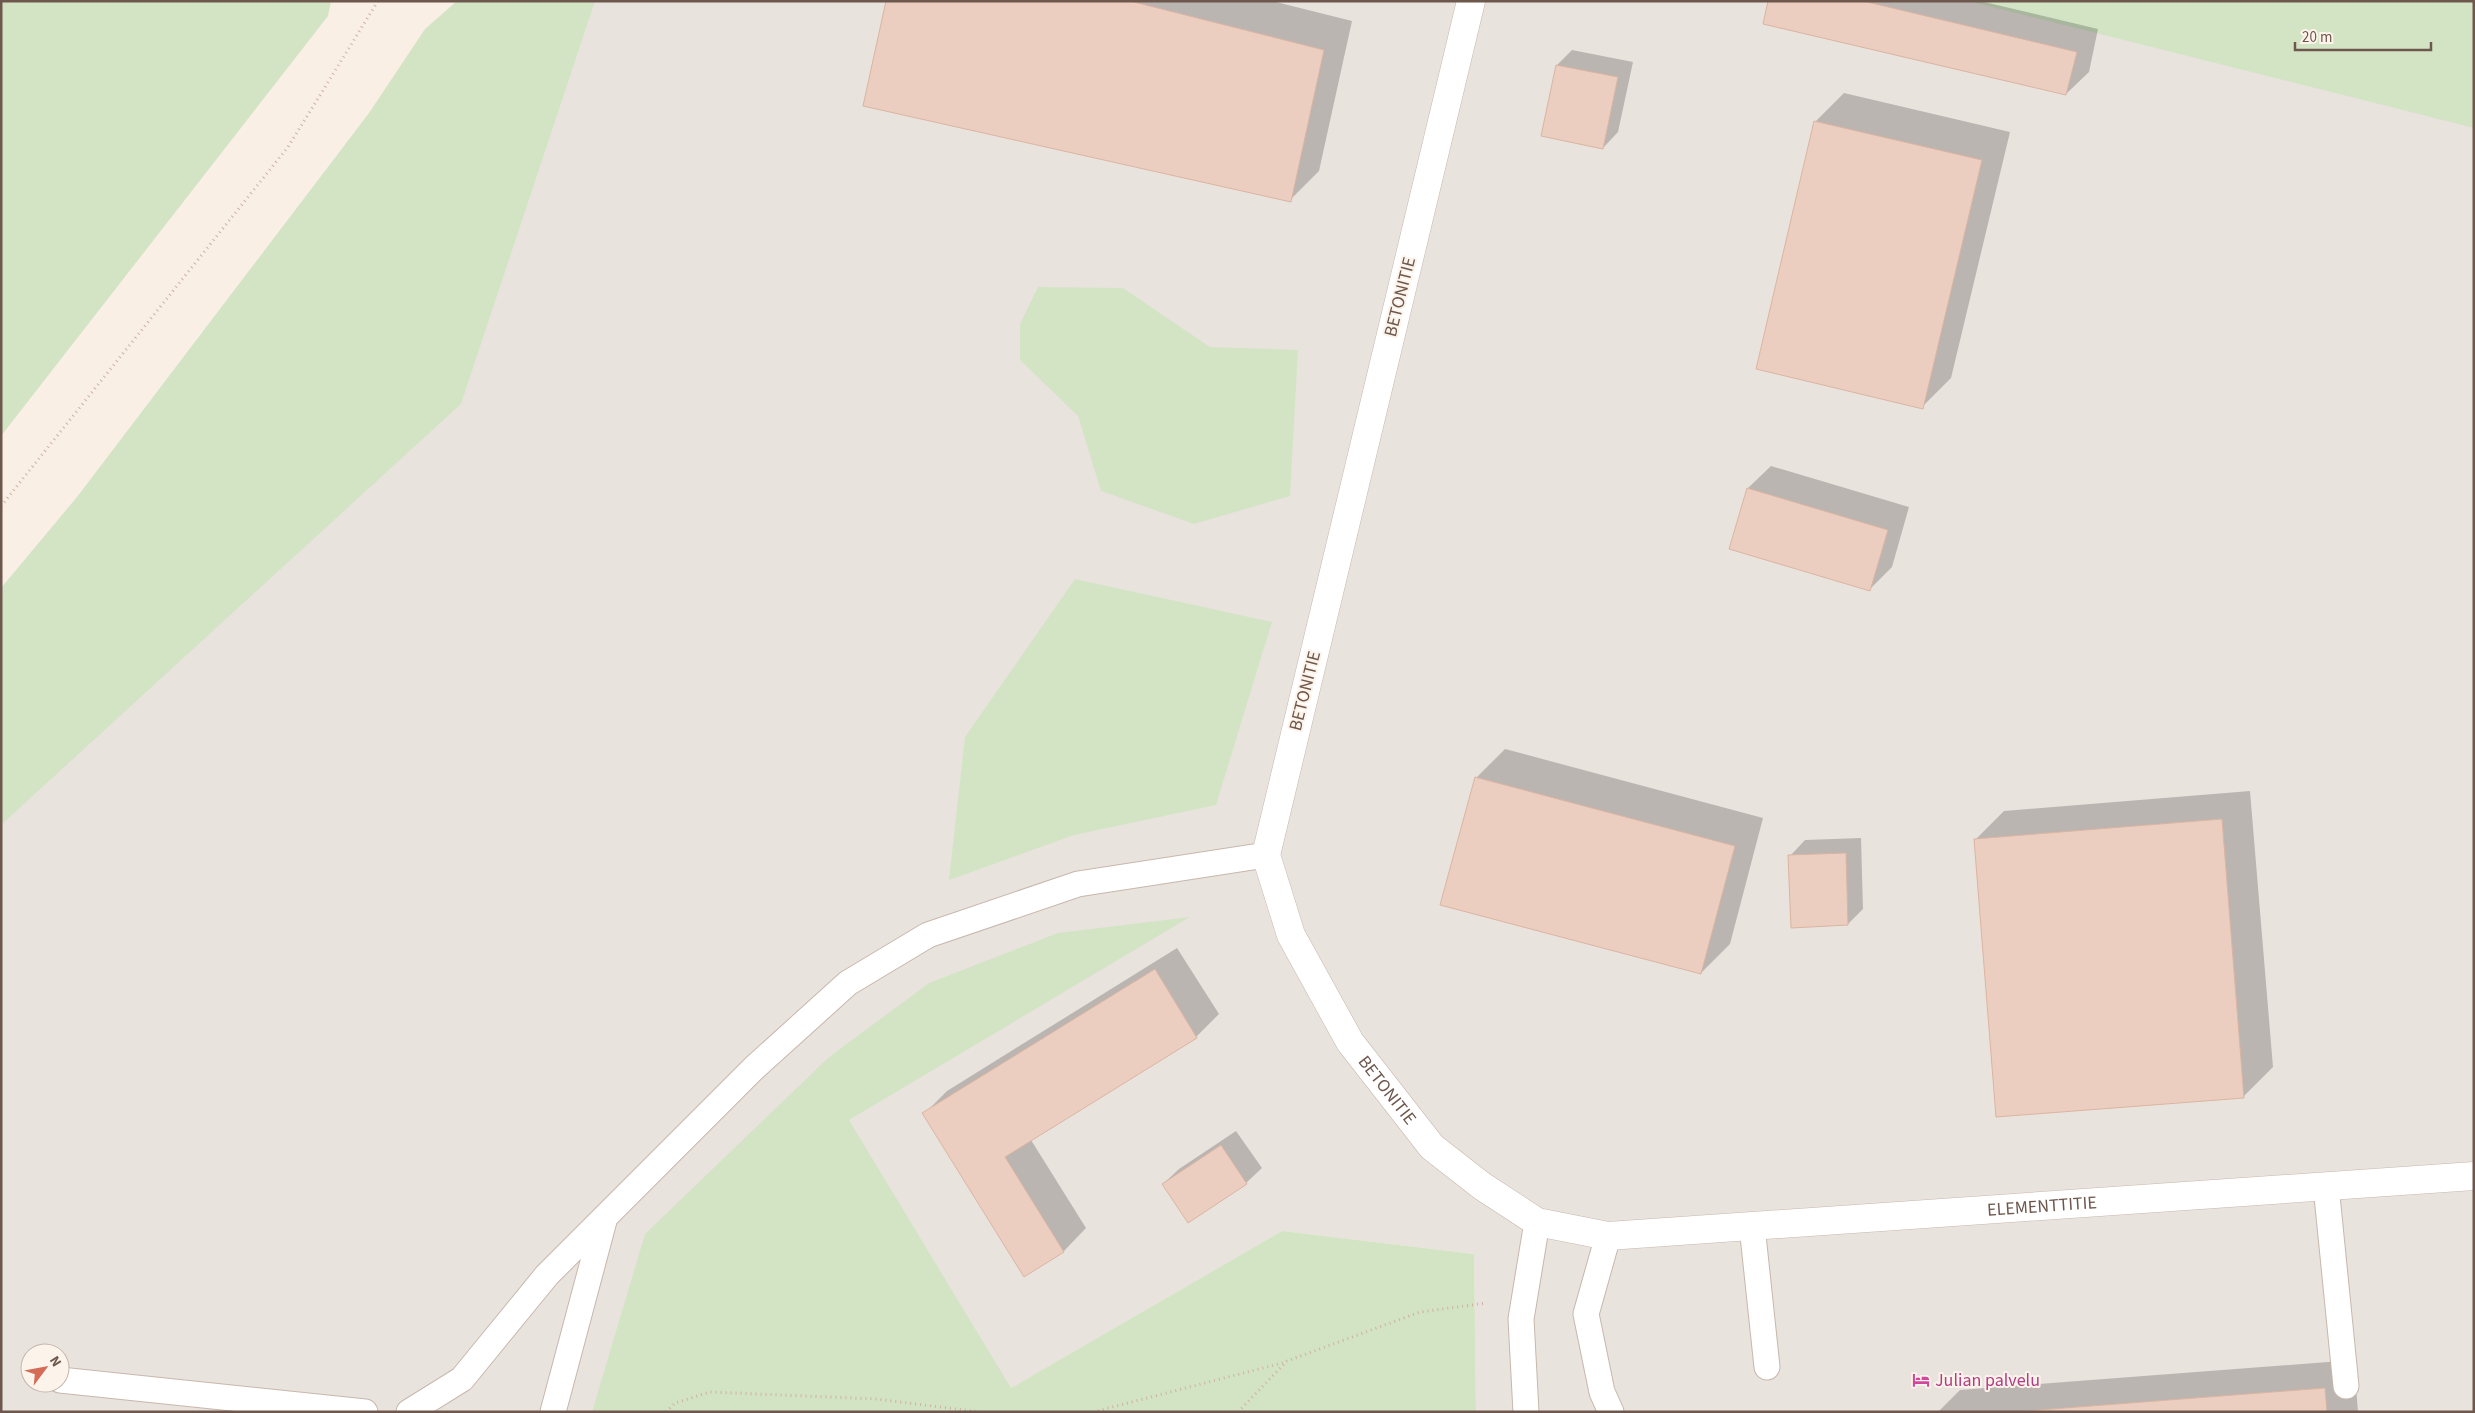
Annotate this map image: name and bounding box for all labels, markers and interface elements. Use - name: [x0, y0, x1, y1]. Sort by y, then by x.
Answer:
- scale bar: [2295, 20, 2431, 52]
- text: 20 m: [2302, 27, 2332, 48]
- street label: BETONITIE: [1378, 254, 1422, 340]
- street label: BETONITIE: [1283, 648, 1327, 734]
- street label: BETONITIE: [1352, 1050, 1422, 1130]
- street label: ELEMENTTITIE: [1986, 1190, 2098, 1222]
- north arrow: [20, 1343, 70, 1393]
- text: N: [44, 1352, 66, 1371]
- place label: Julian palvelu: [1935, 1368, 2040, 1393]
- hotel icon: Julian palvelu: [1911, 1370, 1931, 1390]

